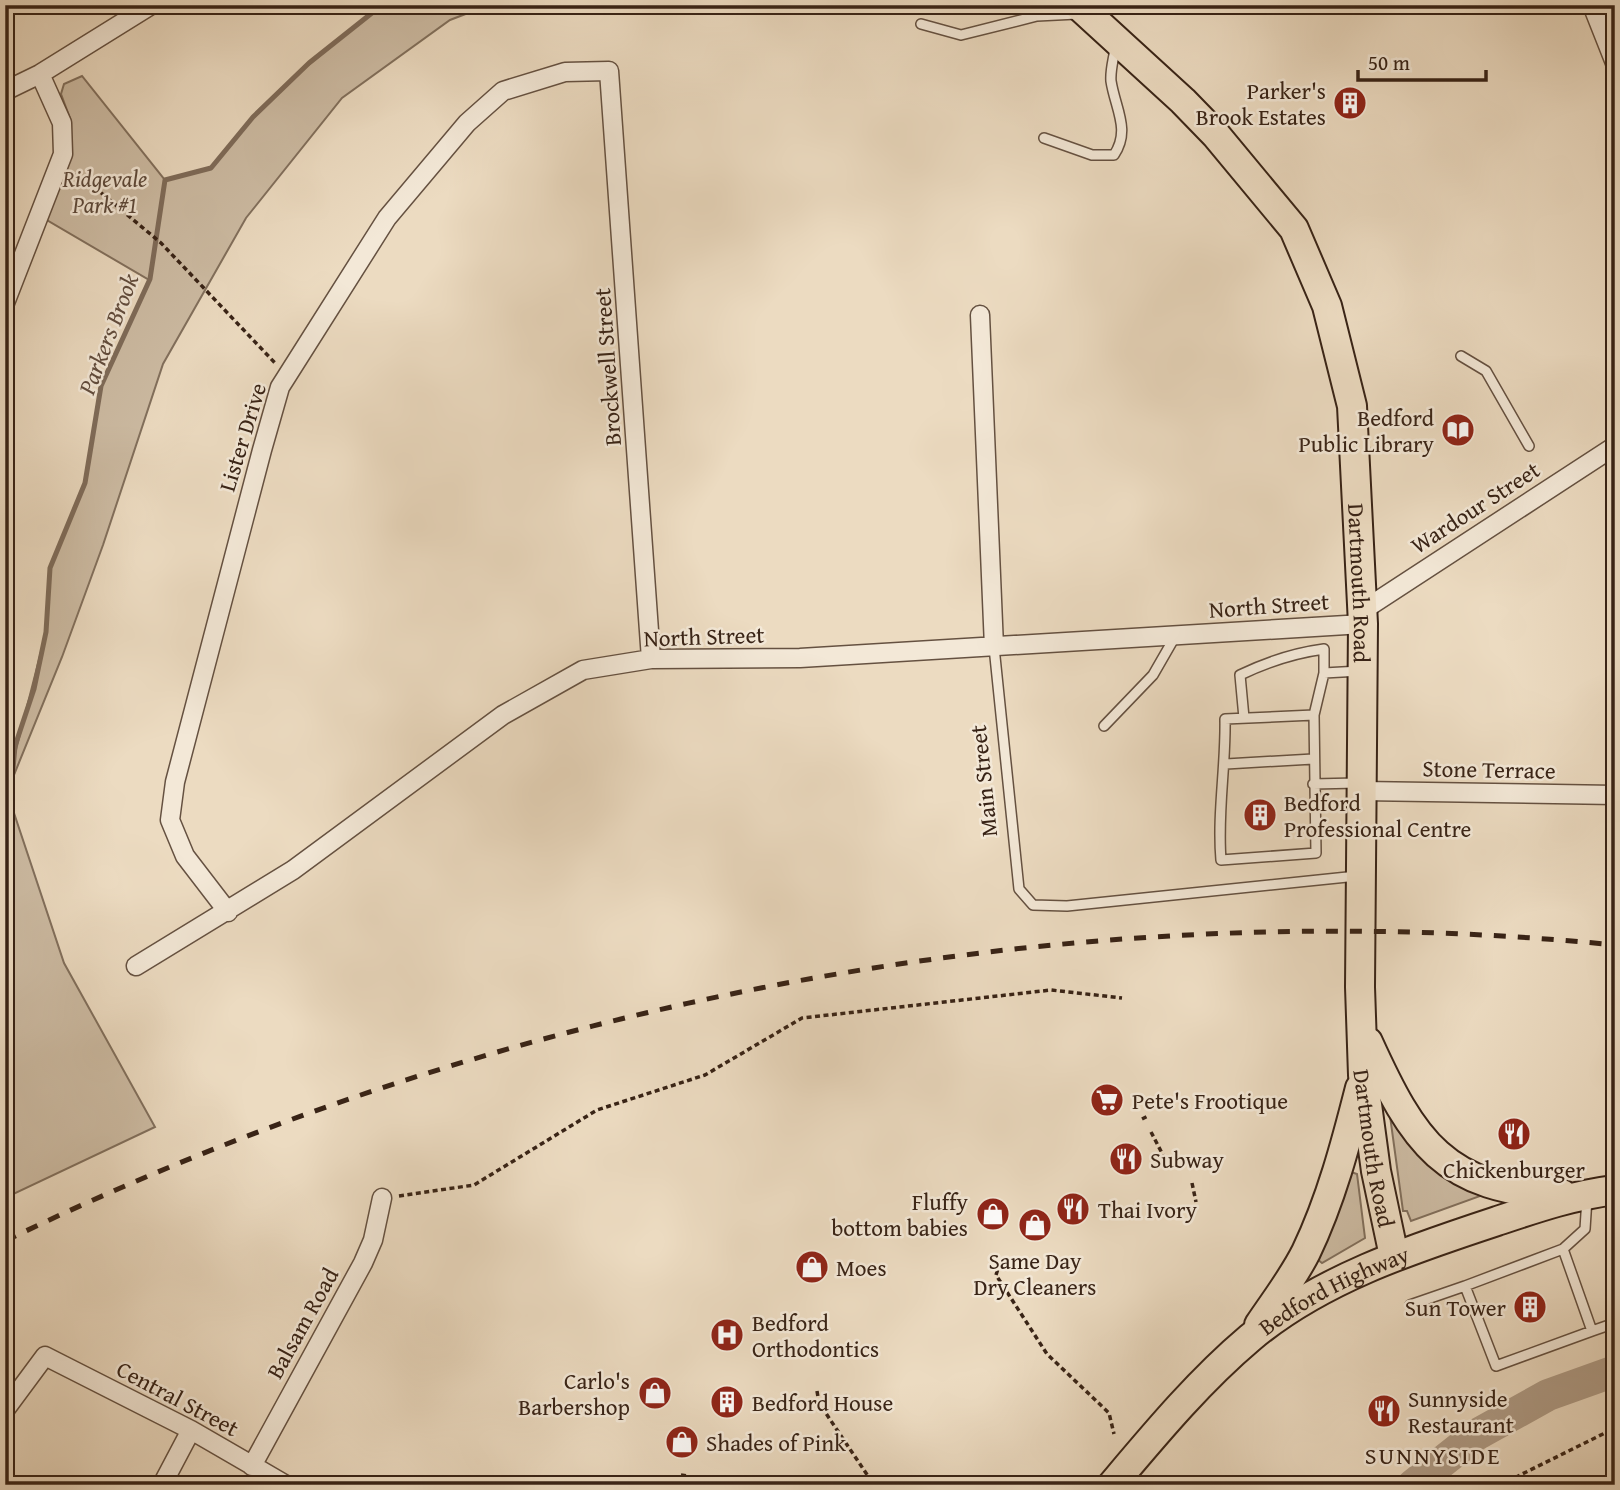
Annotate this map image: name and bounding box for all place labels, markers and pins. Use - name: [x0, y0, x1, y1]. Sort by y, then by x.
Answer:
- place label: Parker's Brook Estates: [1196, 74, 1326, 133]
- building icon: Parker's Brook Estates: [1331, 84, 1369, 122]
- place label: Bedford Public Library: [1298, 401, 1435, 460]
- library icon: Bedford Public Library: [1439, 411, 1477, 449]
- place label: Bedford Professional Centre: [1284, 786, 1471, 845]
- building icon: Bedford Professional Centre: [1241, 796, 1279, 834]
- supermarket icon: Pete's Frootique: [1088, 1081, 1126, 1119]
- place label: Pete's Frootique: [1132, 1084, 1288, 1117]
- restaurant icon: Chickenburger: [1495, 1115, 1533, 1153]
- restaurant icon: Subway: [1107, 1140, 1145, 1178]
- place label: Subway: [1150, 1143, 1224, 1176]
- place label: Chickenburger: [1443, 1153, 1586, 1186]
- place label: Fluffy bottom babies: [831, 1185, 969, 1244]
- restaurant icon: Thai Ivory: [1054, 1190, 1092, 1228]
- place label: Thai Ivory: [1098, 1193, 1197, 1226]
- shop icon: Fluffy bottom babies: [974, 1195, 1012, 1233]
- shop icon: Same Day Dry Cleaners: [1016, 1206, 1054, 1244]
- place label: Same Day Dry Cleaners: [974, 1244, 1096, 1303]
- shop icon: Moes: [793, 1248, 831, 1286]
- place label: Moes: [836, 1251, 887, 1284]
- building icon: Sun Tower: [1511, 1288, 1549, 1326]
- place label: Sun Tower: [1405, 1291, 1507, 1324]
- place label: Bedford Orthodontics: [752, 1306, 879, 1365]
- hospital icon: Bedford Orthodontics: [708, 1316, 746, 1354]
- place label: Carlo's Barbershop: [518, 1364, 630, 1423]
- shop icon: Carlo's Barbershop: [636, 1374, 674, 1412]
- place label: Sunnyside Restaurant: [1408, 1382, 1514, 1441]
- building icon: Bedford House: [708, 1383, 746, 1421]
- place label: Bedford House: [752, 1386, 893, 1419]
- restaurant icon: Sunnyside Restaurant: [1365, 1392, 1403, 1430]
- shop icon: Shades of Pink: [663, 1423, 701, 1461]
- place label: Shades of Pink: [706, 1426, 846, 1459]

